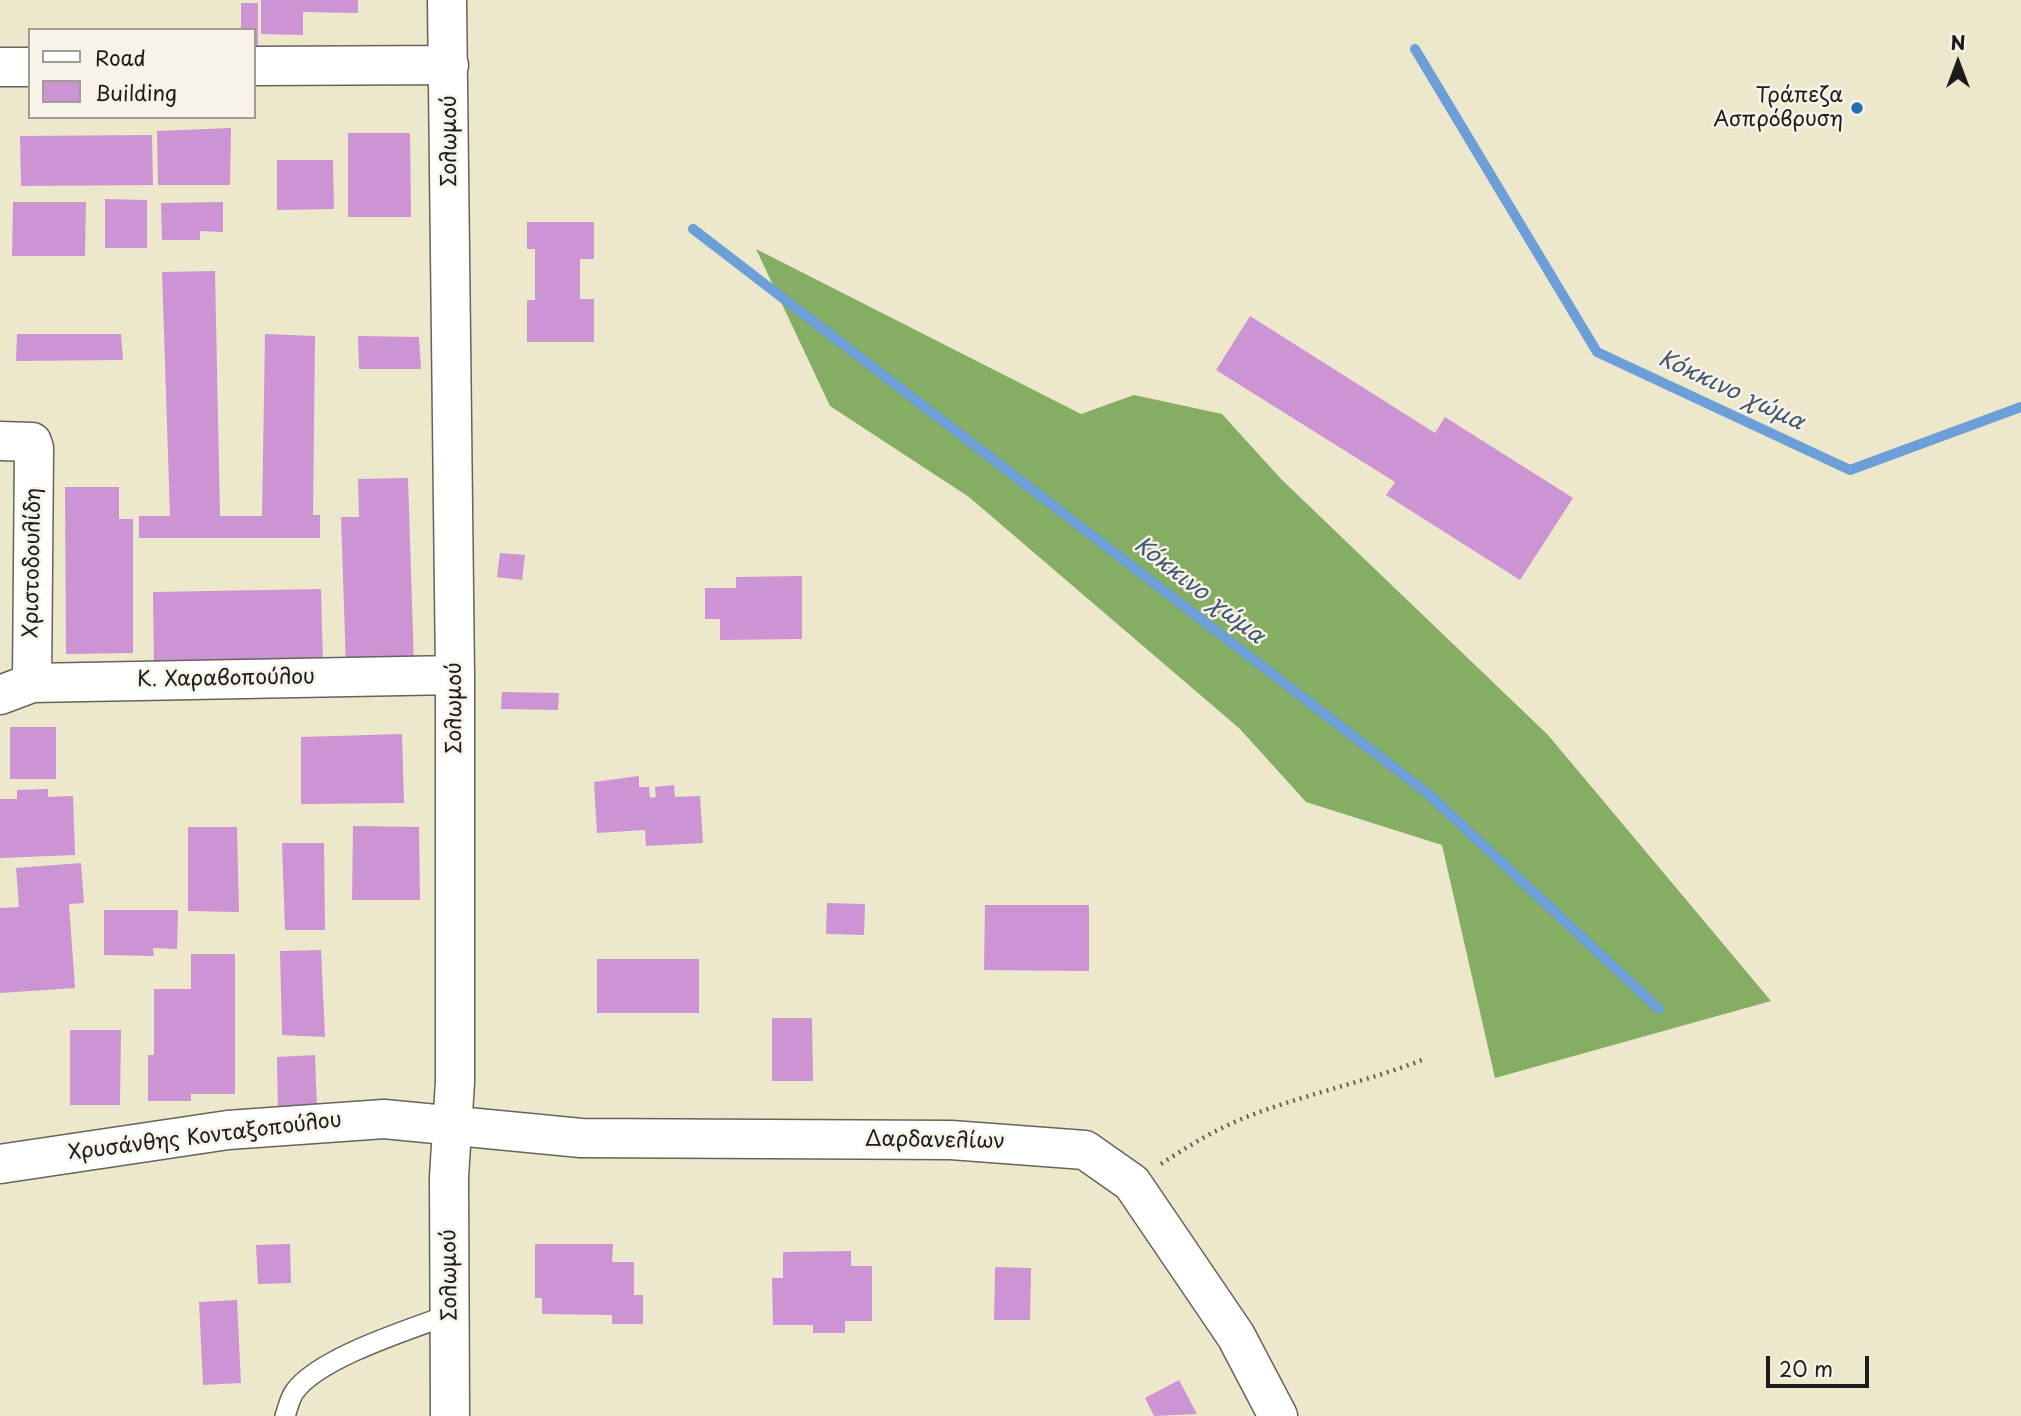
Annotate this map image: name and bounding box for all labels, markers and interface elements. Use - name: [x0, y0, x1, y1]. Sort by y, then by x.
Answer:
- legend: [28, 28, 256, 119]
- north arrow: [1923, 28, 1993, 98]
- text: N: [1950, 28, 1966, 56]
- text: Road: [95, 41, 146, 73]
- text: Building: [95, 76, 177, 108]
- place label: Τράπεζα Ασπρόβρυση: [1713, 83, 1843, 133]
- street label: Σολωμού: [437, 95, 463, 187]
- marker: Τράπεζα Ασπρόβρυση: [1849, 100, 1865, 116]
- water label: Κόκκινο χώμα: [1654, 345, 1808, 437]
- street label: Χριστοδουλίδη: [19, 488, 47, 638]
- water label: Κόκκινο χώμα: [1128, 532, 1270, 650]
- street label: Σολωμού: [442, 662, 468, 754]
- street label: Κ. Χαραβοπούλου: [137, 665, 315, 693]
- street label: Χρυσάνθης Κονταξοπούλου: [67, 1108, 343, 1166]
- street label: Δαρδανελίων: [865, 1127, 1005, 1155]
- street label: Σολωμού: [437, 1229, 463, 1321]
- scale bar: [1769, 1342, 1872, 1386]
- text: 20 m: [1779, 1352, 1833, 1384]

